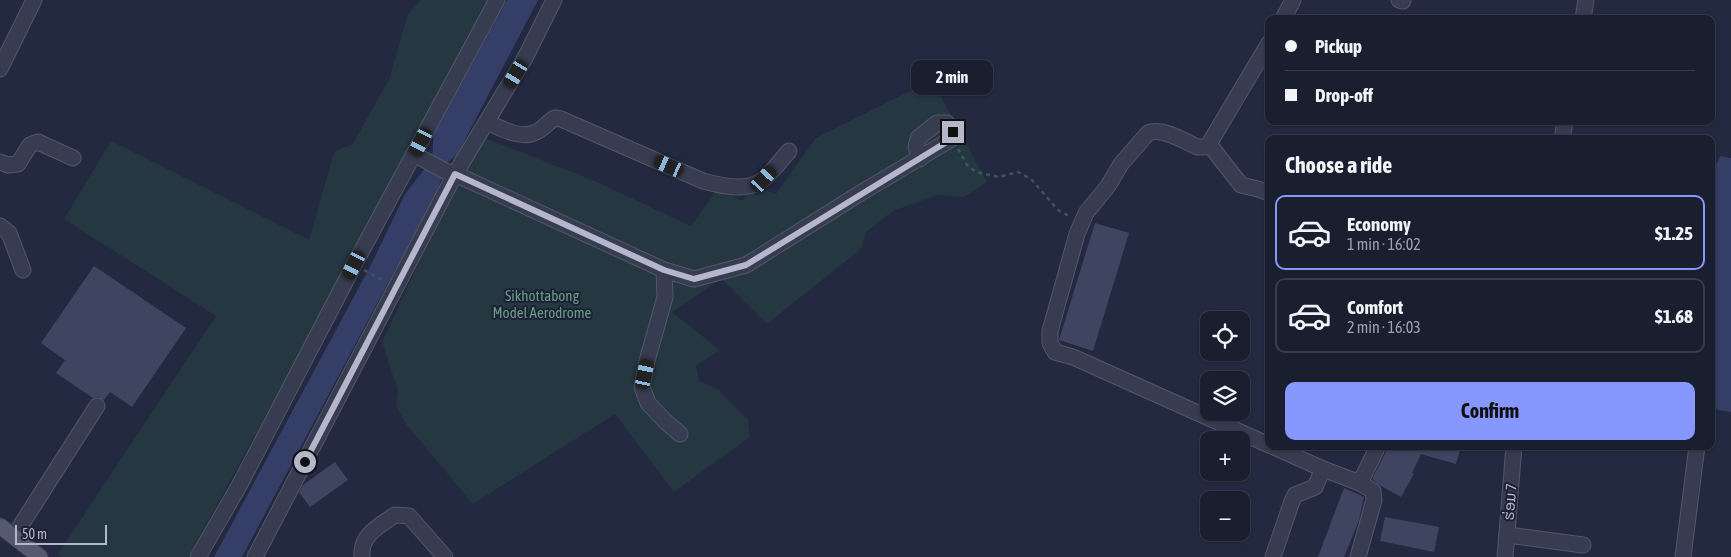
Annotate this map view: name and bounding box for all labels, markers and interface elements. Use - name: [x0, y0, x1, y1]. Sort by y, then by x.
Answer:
- text: Pickup: [1315, 35, 1362, 57]
- car: [501, 57, 530, 91]
- callout: 2 min: [912, 59, 994, 94]
- text: 2 min: [936, 68, 968, 86]
- text: Drop-off: [1315, 84, 1373, 106]
- route end: [942, 121, 964, 143]
- car: [407, 125, 434, 159]
- text: Choose a ride: [1285, 152, 1392, 178]
- car: [652, 153, 685, 179]
- car: [748, 163, 779, 195]
- icon: car: [1287, 210, 1332, 255]
- text: Economy: [1347, 213, 1411, 235]
- text: $1.25: [1655, 222, 1693, 244]
- text: 1 min · 16:02: [1347, 235, 1421, 253]
- car: [340, 248, 367, 282]
- park label: Sikhottabong Model Aerodrome: [493, 287, 592, 321]
- icon: car: [1287, 293, 1332, 338]
- text: Comfort: [1347, 296, 1403, 318]
- text: $1.68: [1655, 305, 1693, 327]
- map controls: [1200, 311, 1250, 541]
- button: locate: [1200, 311, 1250, 361]
- text: 2 min · 16:03: [1347, 318, 1421, 336]
- car: [634, 358, 655, 390]
- button: layers: [1200, 371, 1250, 421]
- button: Confirm: [1285, 382, 1695, 440]
- button: +: [1200, 431, 1250, 481]
- route start: [294, 451, 316, 473]
- street label: ຮ່ອມ 7: [1499, 483, 1520, 521]
- button: −: [1200, 491, 1250, 541]
- scale bar: [15, 522, 108, 545]
- text: 50 m: [22, 526, 47, 542]

